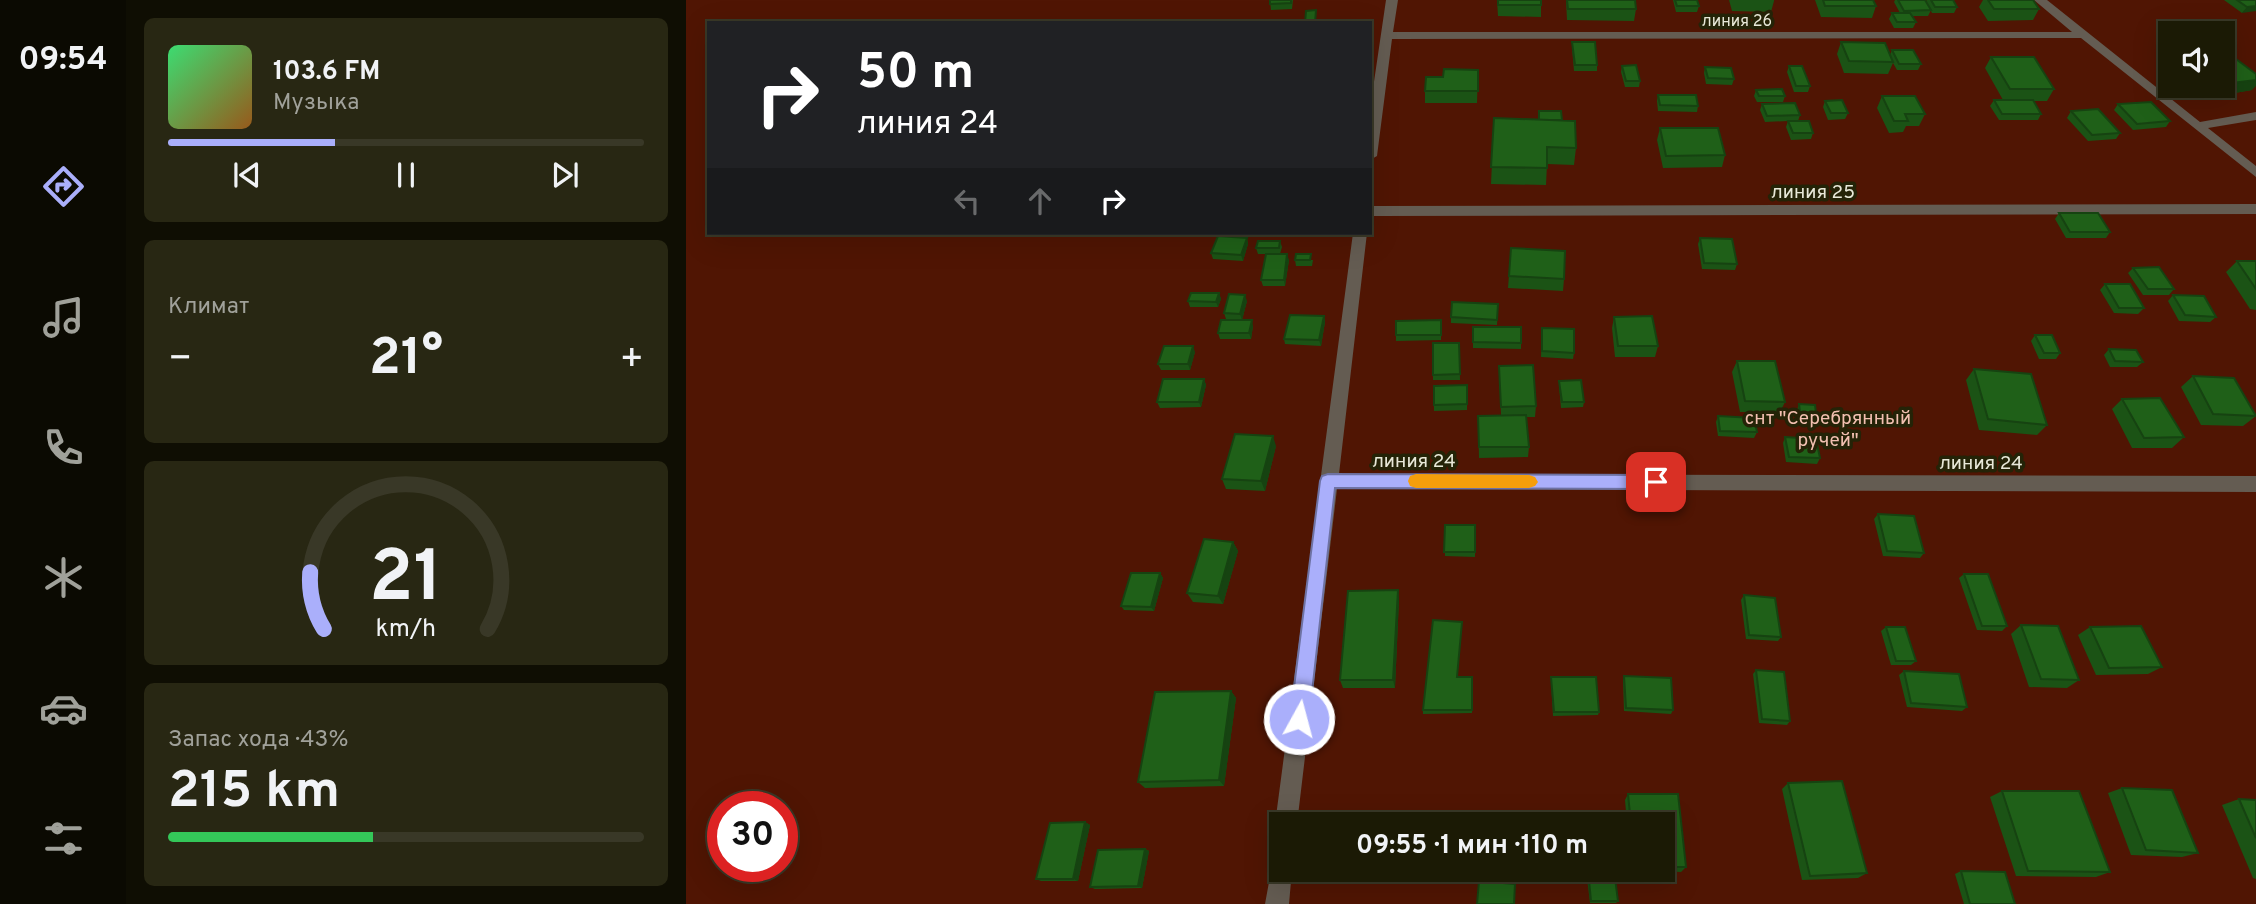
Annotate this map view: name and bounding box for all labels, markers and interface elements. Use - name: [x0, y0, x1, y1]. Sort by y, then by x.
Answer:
- street label: линия 26: [1702, 12, 1772, 32]
- map controls: [2158, 21, 2235, 98]
- button: sound: [2158, 21, 2235, 98]
- text: 09:54: [18, 41, 108, 81]
- text: 50 m: [857, 44, 974, 106]
- icon: right: [742, 49, 833, 140]
- text: 103.6 FM: [273, 56, 380, 89]
- text: Музыка: [273, 89, 359, 118]
- text: линия 24: [857, 105, 998, 145]
- icon: previous: [228, 156, 266, 194]
- icon: pause: [387, 156, 425, 194]
- icon: next: [546, 156, 584, 194]
- icon: directions: [39, 162, 88, 211]
- street label: линия 25: [1771, 181, 1855, 205]
- icon: left: [948, 182, 986, 220]
- icon: ahead: [1021, 182, 1059, 220]
- icon: right: [1094, 182, 1132, 220]
- icon: music: [39, 293, 88, 342]
- text: Климат: [168, 293, 249, 322]
- text: 21°: [369, 327, 443, 393]
- text: −: [168, 336, 193, 385]
- text: +: [619, 336, 644, 385]
- park label: снт "Серебрянный ручей": [1745, 407, 1911, 453]
- icon: phone: [39, 423, 88, 472]
- street label: линия 24: [1372, 450, 1456, 474]
- pin: [1626, 452, 1686, 512]
- street label: линия 24: [1939, 452, 2023, 476]
- icon: arrive: [1637, 463, 1675, 501]
- text: 21: [369, 535, 443, 627]
- icon: climate: [39, 553, 88, 602]
- text: km/h: [376, 614, 436, 646]
- position arrow: [1262, 682, 1336, 756]
- icon: car: [39, 684, 88, 733]
- text: Запас хода · 43%: [168, 726, 348, 755]
- text: 215 km: [168, 760, 340, 826]
- speed limit sign: 30: [707, 791, 798, 882]
- icon: filters: [39, 814, 88, 863]
- text: 09:55 · 1 мин · 110 m: [1356, 830, 1588, 863]

